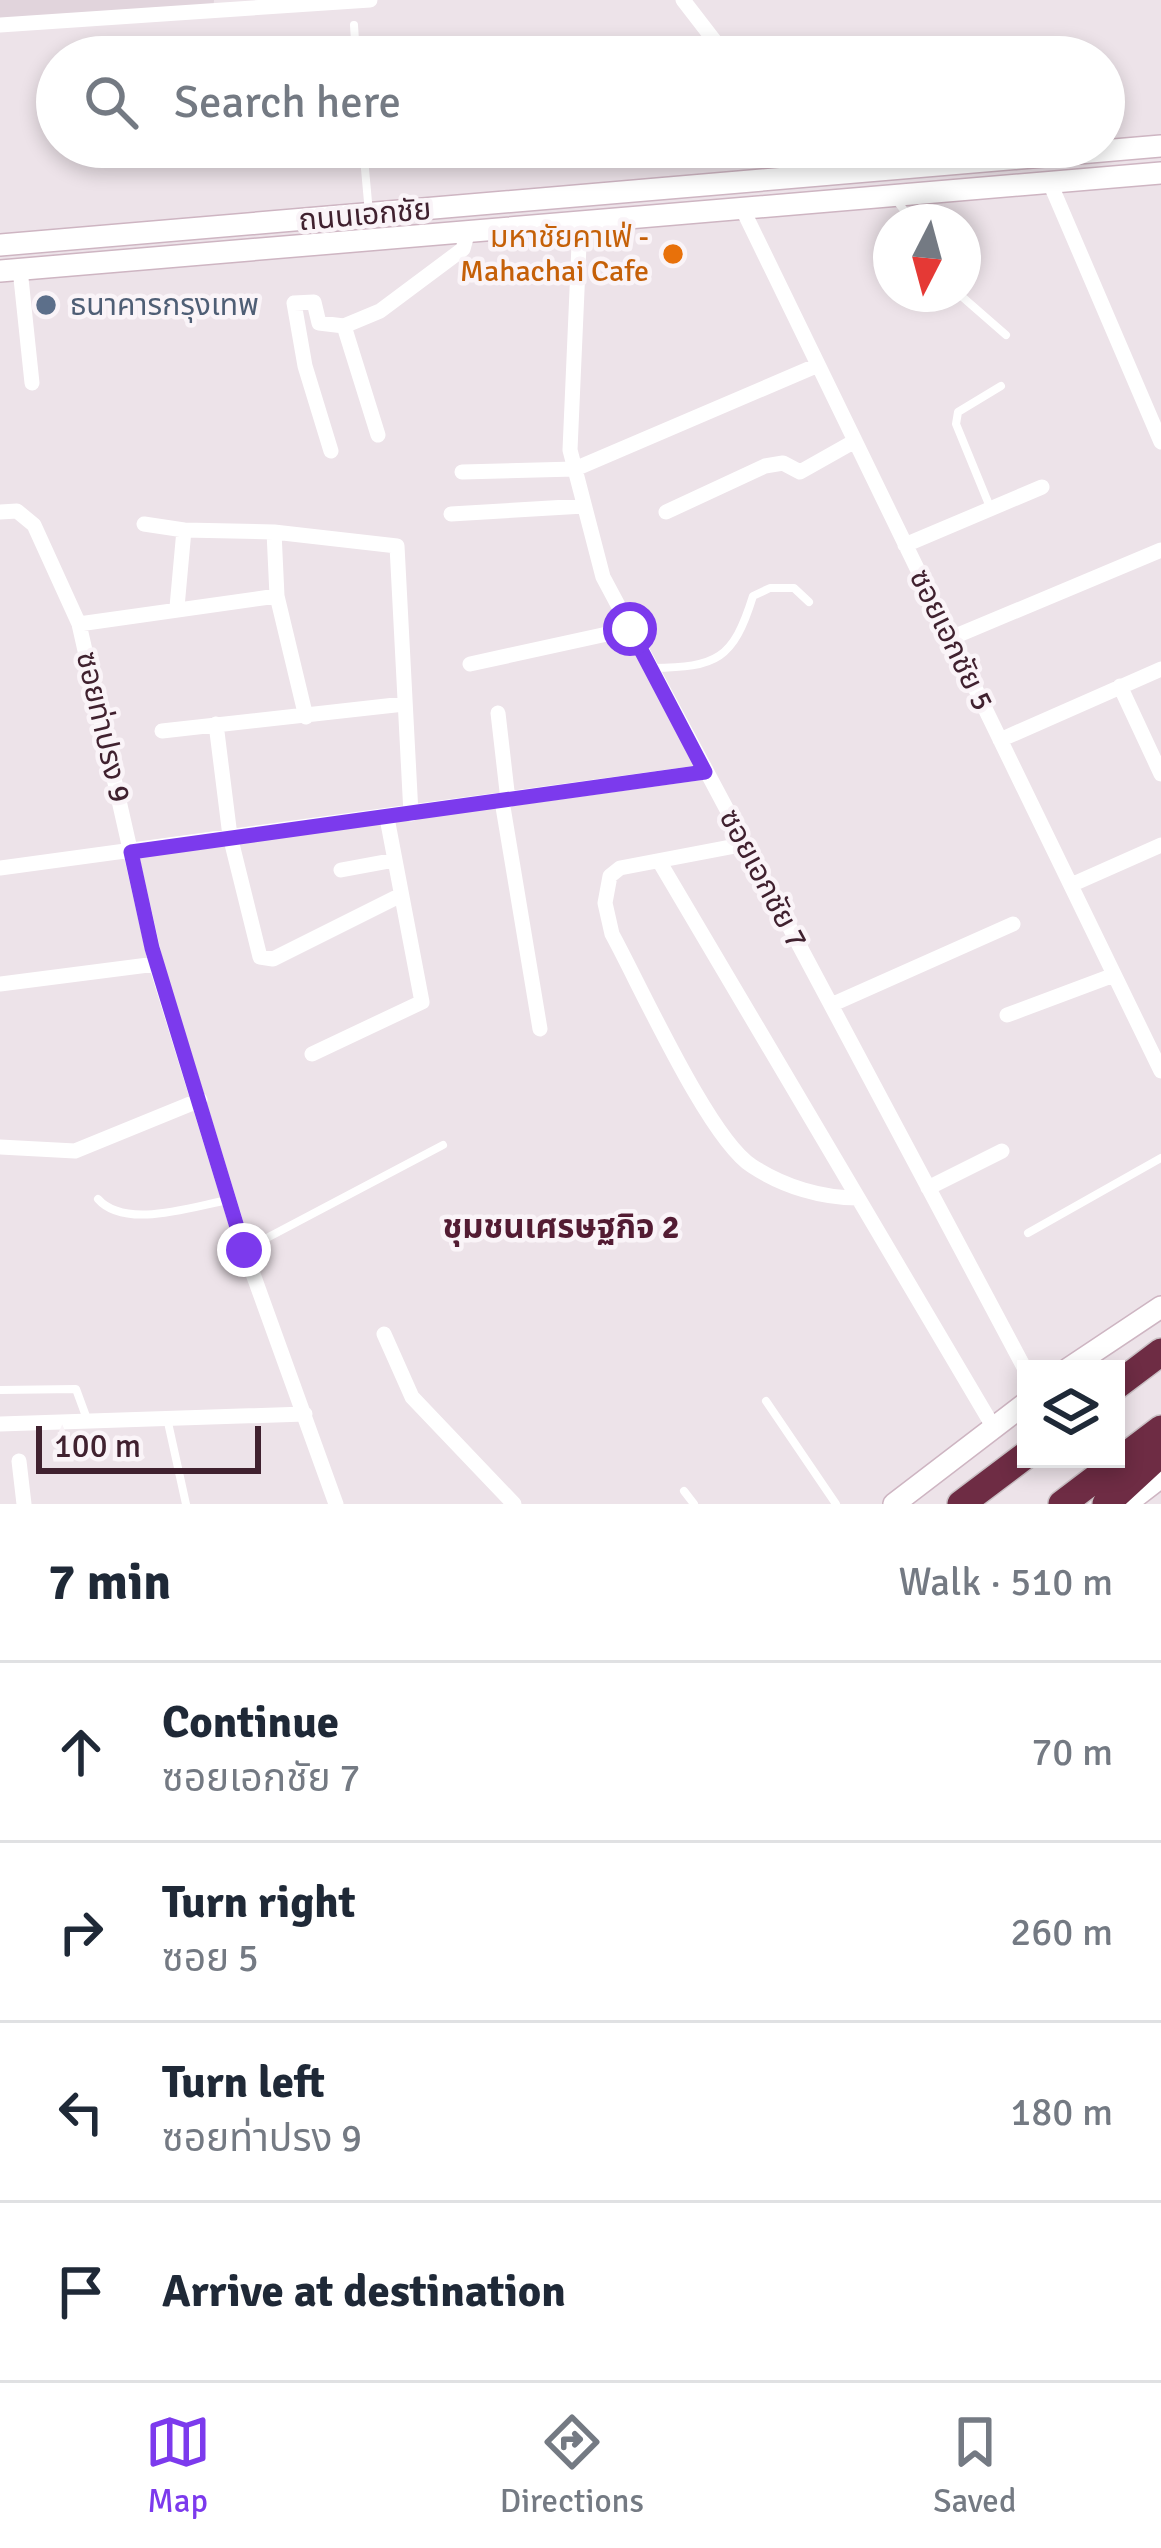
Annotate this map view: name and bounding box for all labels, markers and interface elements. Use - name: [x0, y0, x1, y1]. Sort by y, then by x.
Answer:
- search box: [36, 36, 1125, 168]
- icon: search: [78, 69, 144, 135]
- text: Search here: [174, 75, 401, 130]
- street label: ถนนเอกชัย: [297, 191, 433, 239]
- north arrow: [873, 204, 981, 312]
- place label: มหาชัยคาเฟ่ - Mahachai Cafe: [460, 219, 649, 290]
- marker: มหาชัยคาเฟ่ - Mahachai Cafe: [660, 241, 686, 267]
- place label: ธนาคารกรุงเทพ: [70, 287, 259, 324]
- marker: ธนาคารกรุงเทพ: [33, 292, 59, 318]
- street label: ซอยเอกชัย 5: [901, 563, 1001, 717]
- route start: [603, 602, 657, 656]
- street label: ซอยท่าปรง 9: [68, 648, 138, 806]
- street label: ซอยเอกชัย 7: [711, 803, 815, 955]
- district label: ชุมชนเศรษฐกิจ 2: [442, 1207, 680, 1248]
- route end: [217, 1223, 271, 1277]
- map controls: [1017, 1360, 1125, 1468]
- button: layers: [1017, 1360, 1125, 1468]
- scale bar: [36, 1420, 261, 1473]
- text: 100 m: [54, 1426, 141, 1467]
- text: 7 min: [48, 1551, 171, 1614]
- text: Walk · 510 m: [899, 1558, 1113, 1606]
- text: Continue: [162, 1695, 339, 1750]
- icon: ahead: [48, 1719, 114, 1785]
- text: 70 m: [1031, 1728, 1113, 1776]
- text: ซอยเอกชัย 7: [162, 1754, 360, 1802]
- text: Turn right: [162, 1875, 356, 1930]
- icon: right: [48, 1899, 114, 1965]
- text: 260 m: [1010, 1908, 1113, 1956]
- text: ซอย 5: [162, 1934, 259, 1982]
- text: Turn left: [162, 2055, 325, 2110]
- icon: left: [48, 2079, 114, 2145]
- text: 180 m: [1010, 2088, 1113, 2136]
- text: ซอยท่าปรง 9: [162, 2114, 362, 2162]
- icon: arrive: [48, 2259, 114, 2325]
- text: Arrive at destination: [162, 2264, 566, 2319]
- tab: Map: [145, 2409, 211, 2522]
- tab: Directions: [500, 2409, 644, 2522]
- tab: Saved: [933, 2409, 1016, 2522]

